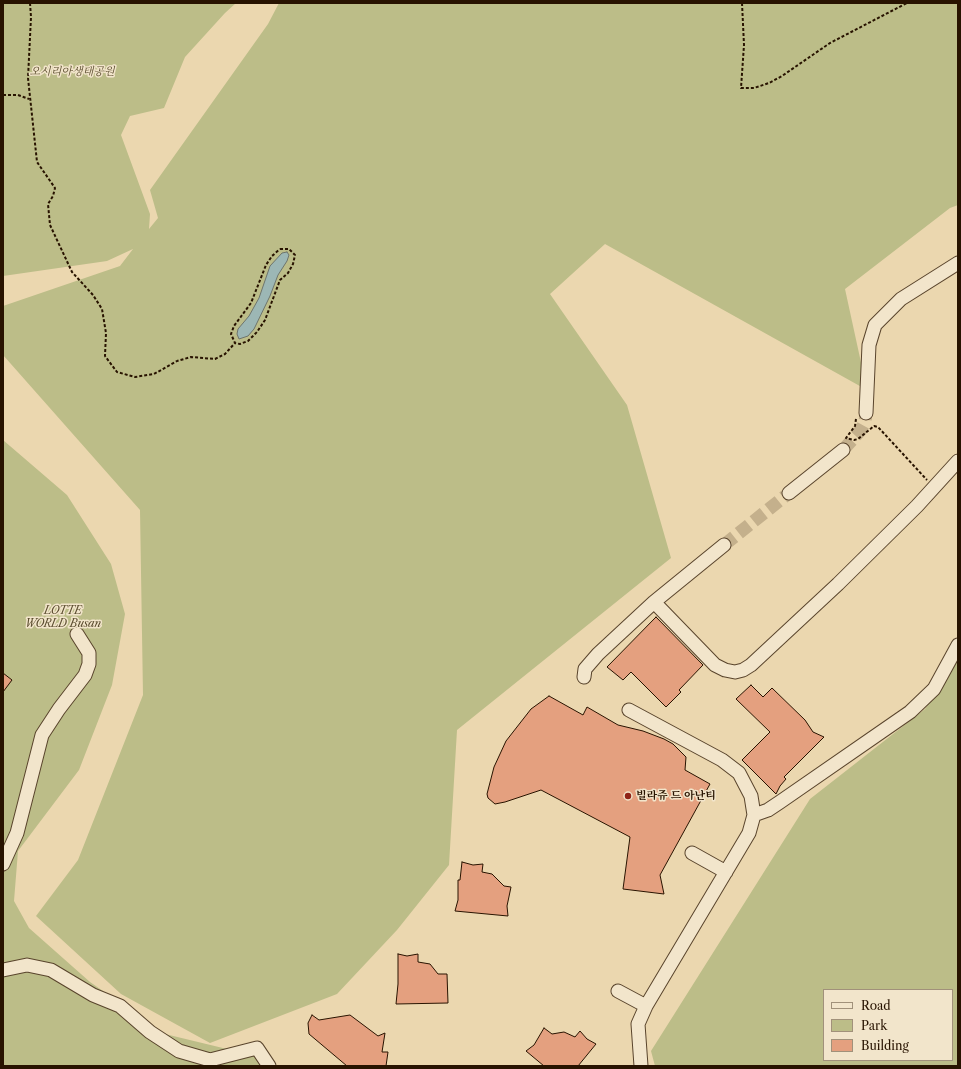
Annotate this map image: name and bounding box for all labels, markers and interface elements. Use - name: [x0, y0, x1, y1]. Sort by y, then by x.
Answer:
- park label: 오시리아생태공원: [29, 65, 115, 79]
- park label: LOTTE WORLD Busan: [25, 604, 101, 630]
- place label: 빌라쥬 드 아난티: [636, 789, 716, 803]
- marker: 빌라쥬 드 아난티: [623, 791, 633, 801]
- legend: [823, 989, 953, 1061]
- text: Road: [861, 998, 891, 1013]
- text: Park: [861, 1018, 887, 1033]
- text: Building: [861, 1038, 909, 1053]

